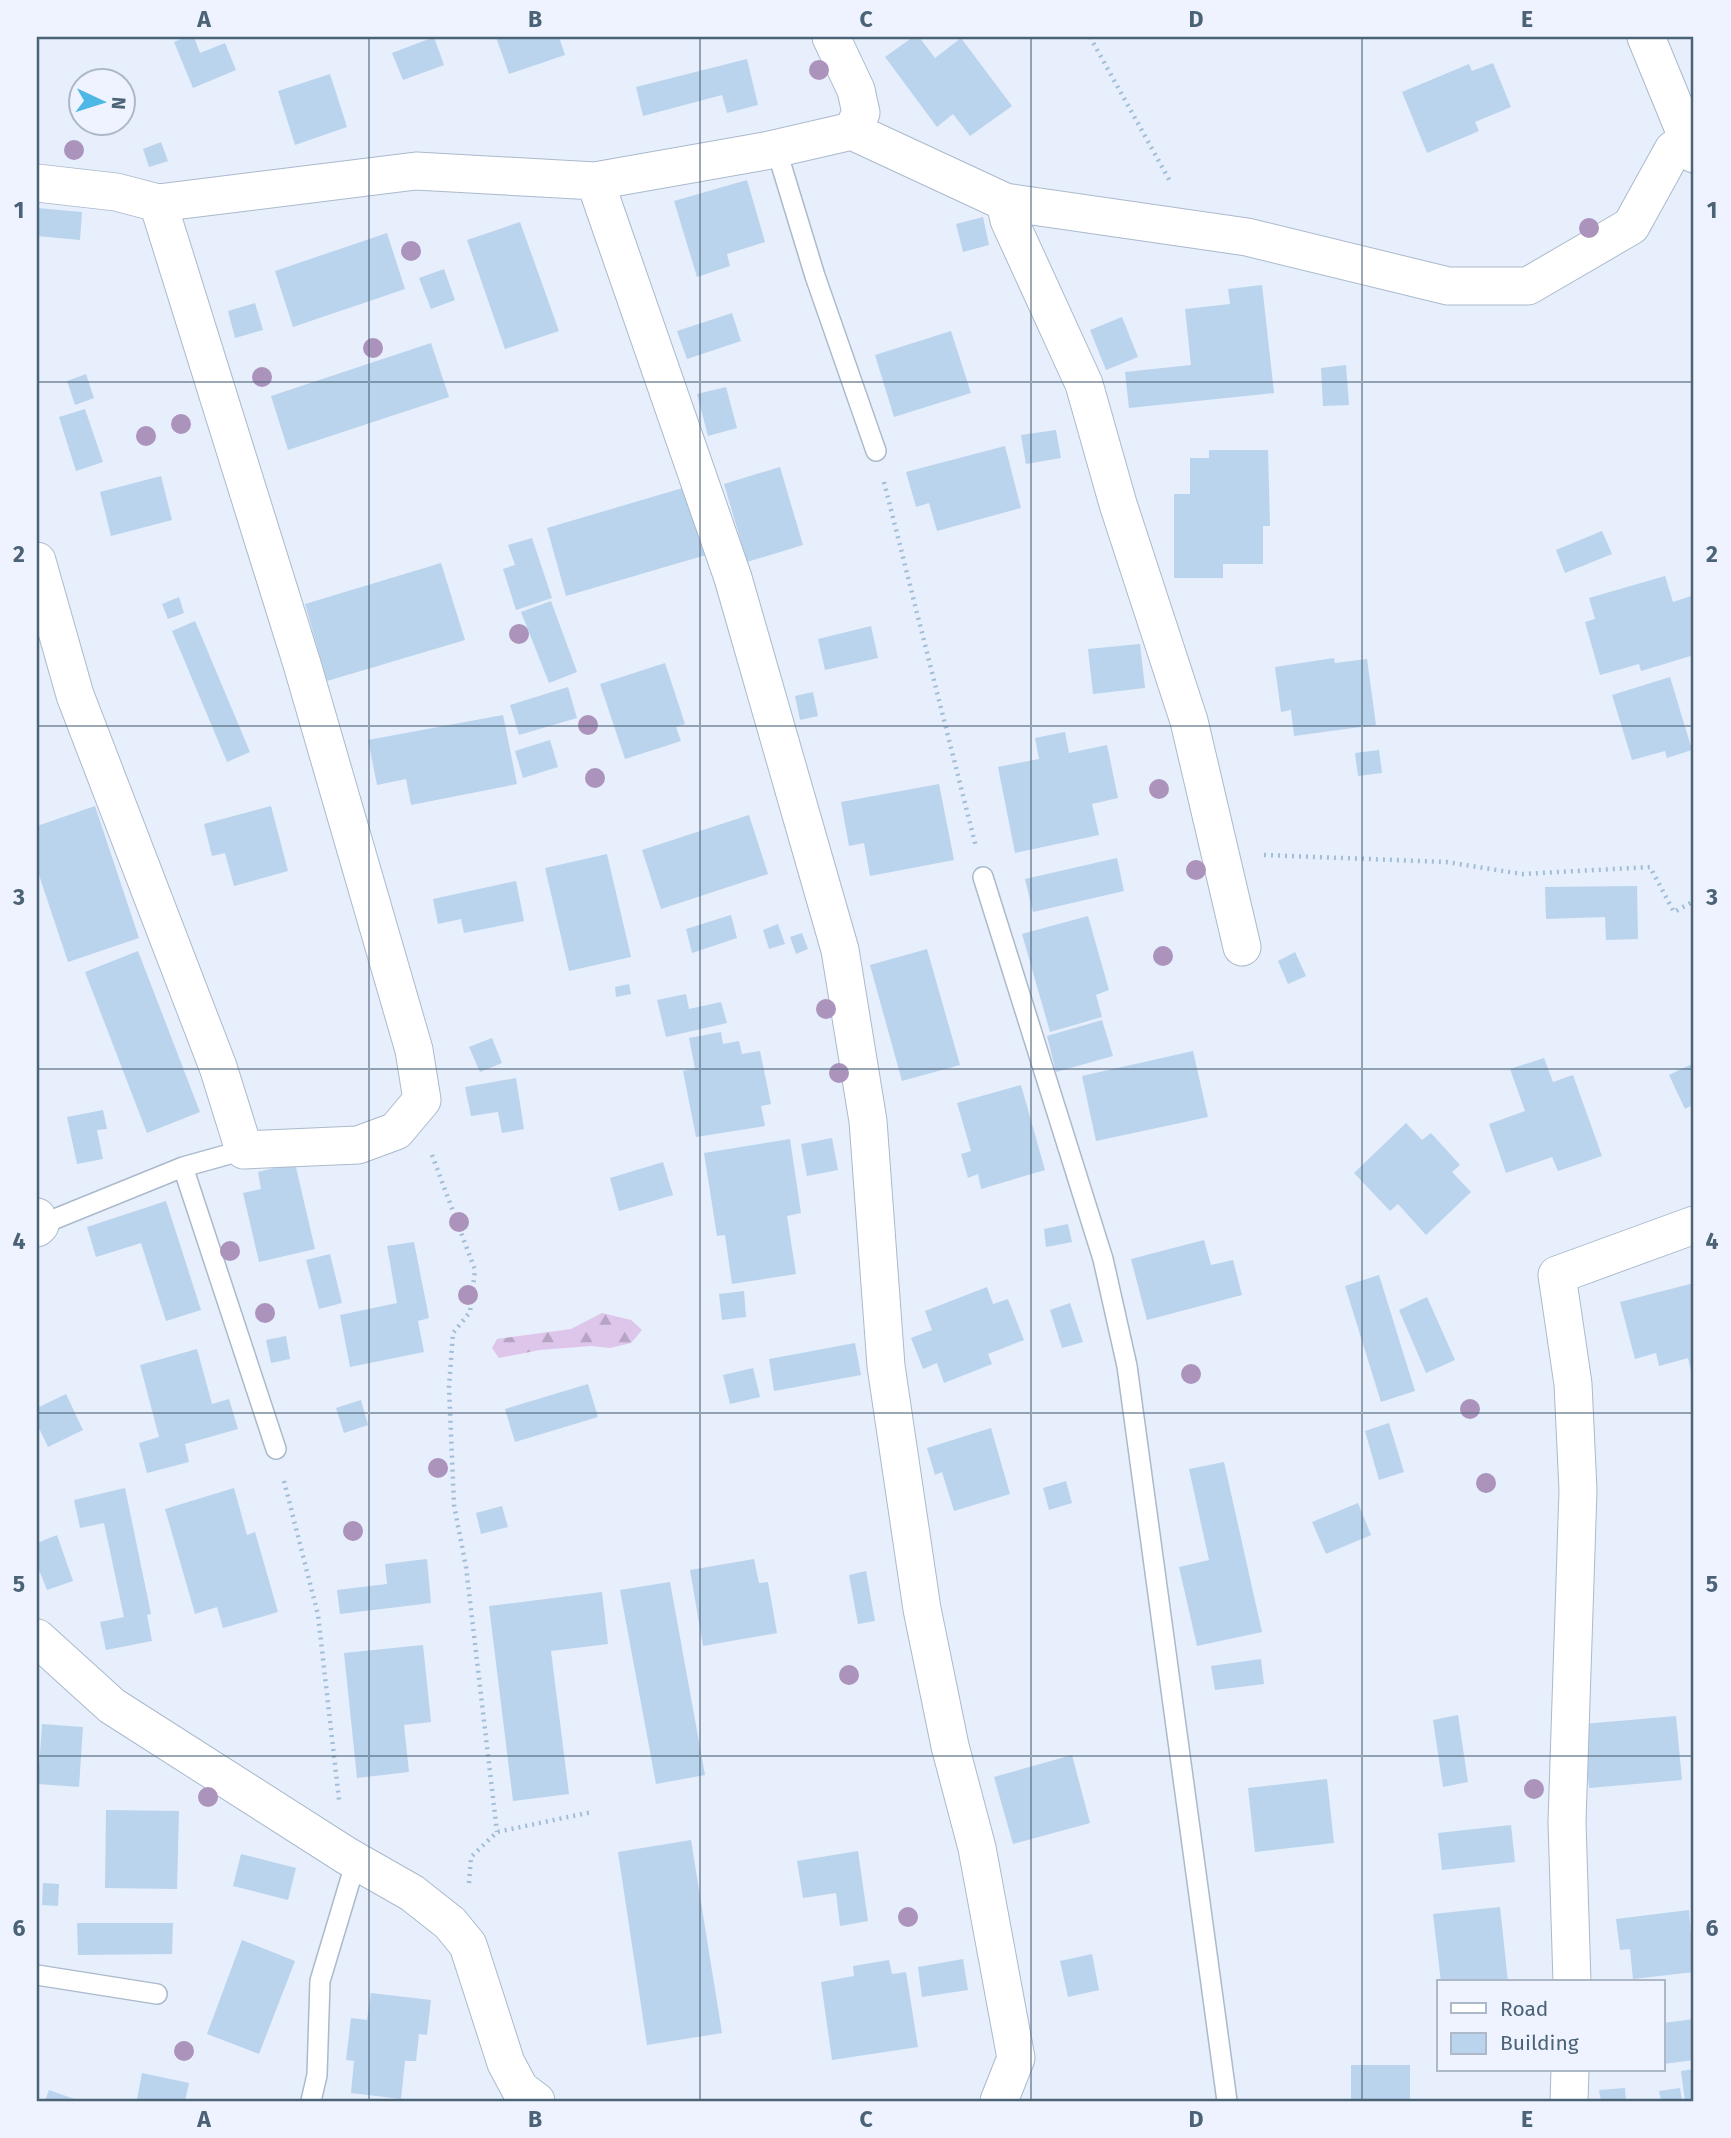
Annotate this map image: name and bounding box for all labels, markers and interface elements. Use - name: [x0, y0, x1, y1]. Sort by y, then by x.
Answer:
- text: A: [196, 5, 211, 33]
- text: B: [528, 5, 542, 33]
- text: C: [859, 5, 873, 33]
- text: D: [1189, 5, 1204, 33]
- text: E: [1521, 5, 1533, 33]
- north arrow: [66, 66, 136, 136]
- text: N: [107, 96, 130, 110]
- text: 1: [14, 196, 24, 224]
- text: 1: [1707, 196, 1717, 224]
- text: 2: [13, 540, 25, 568]
- text: 2: [1706, 540, 1718, 568]
- text: 3: [12, 883, 25, 911]
- text: 3: [1705, 883, 1718, 911]
- text: 4: [13, 1227, 26, 1255]
- text: 4: [1706, 1227, 1719, 1255]
- text: 5: [13, 1570, 25, 1598]
- text: 5: [1706, 1570, 1718, 1598]
- text: 6: [13, 1914, 26, 1942]
- text: 6: [1706, 1914, 1719, 1942]
- legend: [1437, 1980, 1664, 2072]
- text: Road: [1500, 1996, 1548, 2022]
- text: Building: [1500, 2030, 1579, 2056]
- text: A: [196, 2105, 211, 2133]
- text: B: [528, 2105, 542, 2133]
- text: C: [859, 2105, 873, 2133]
- text: D: [1189, 2105, 1204, 2133]
- text: E: [1521, 2105, 1533, 2133]

